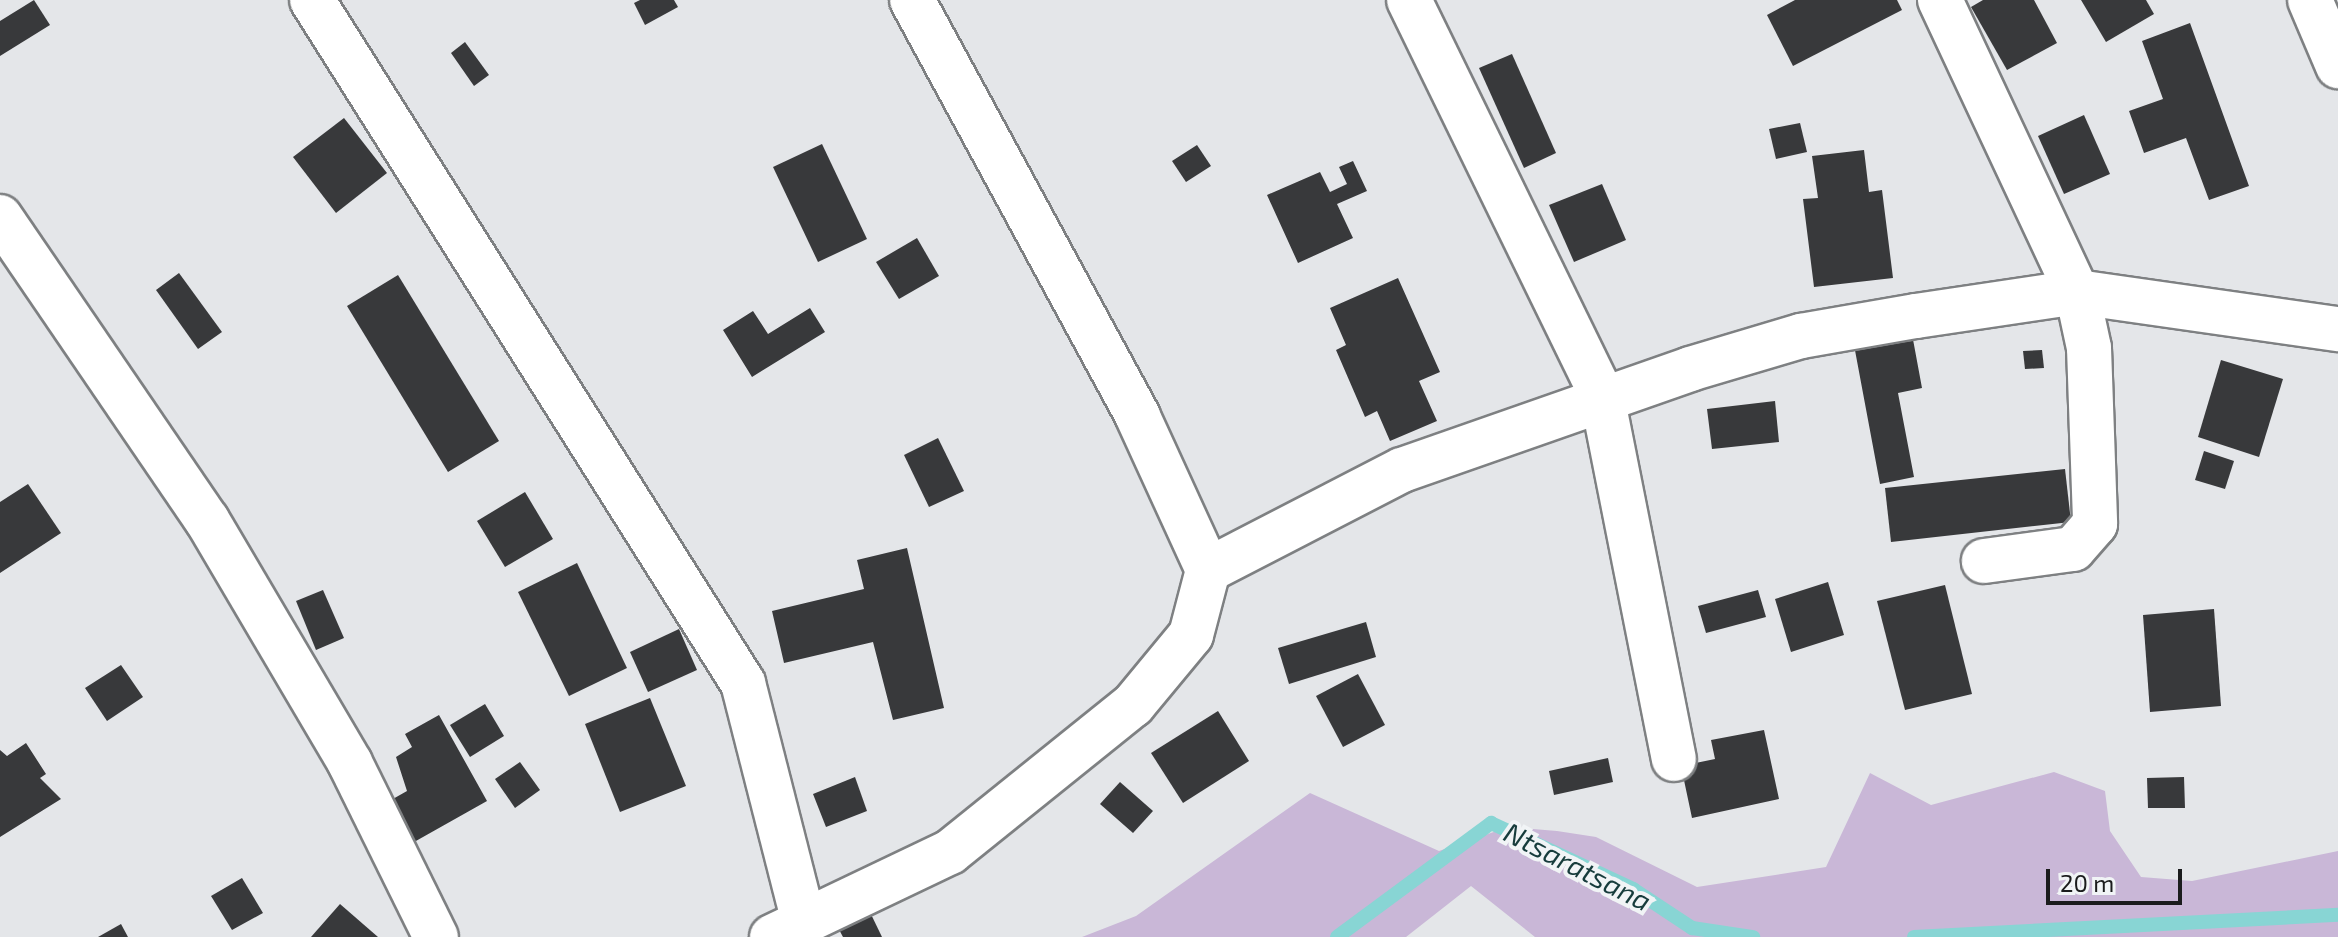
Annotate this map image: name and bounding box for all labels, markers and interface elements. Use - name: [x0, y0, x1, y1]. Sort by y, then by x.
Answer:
- water label: Ntsaratsana: [1499, 815, 1657, 917]
- scale bar: [2050, 853, 2186, 903]
- text: 20 m: [2060, 868, 2114, 897]

